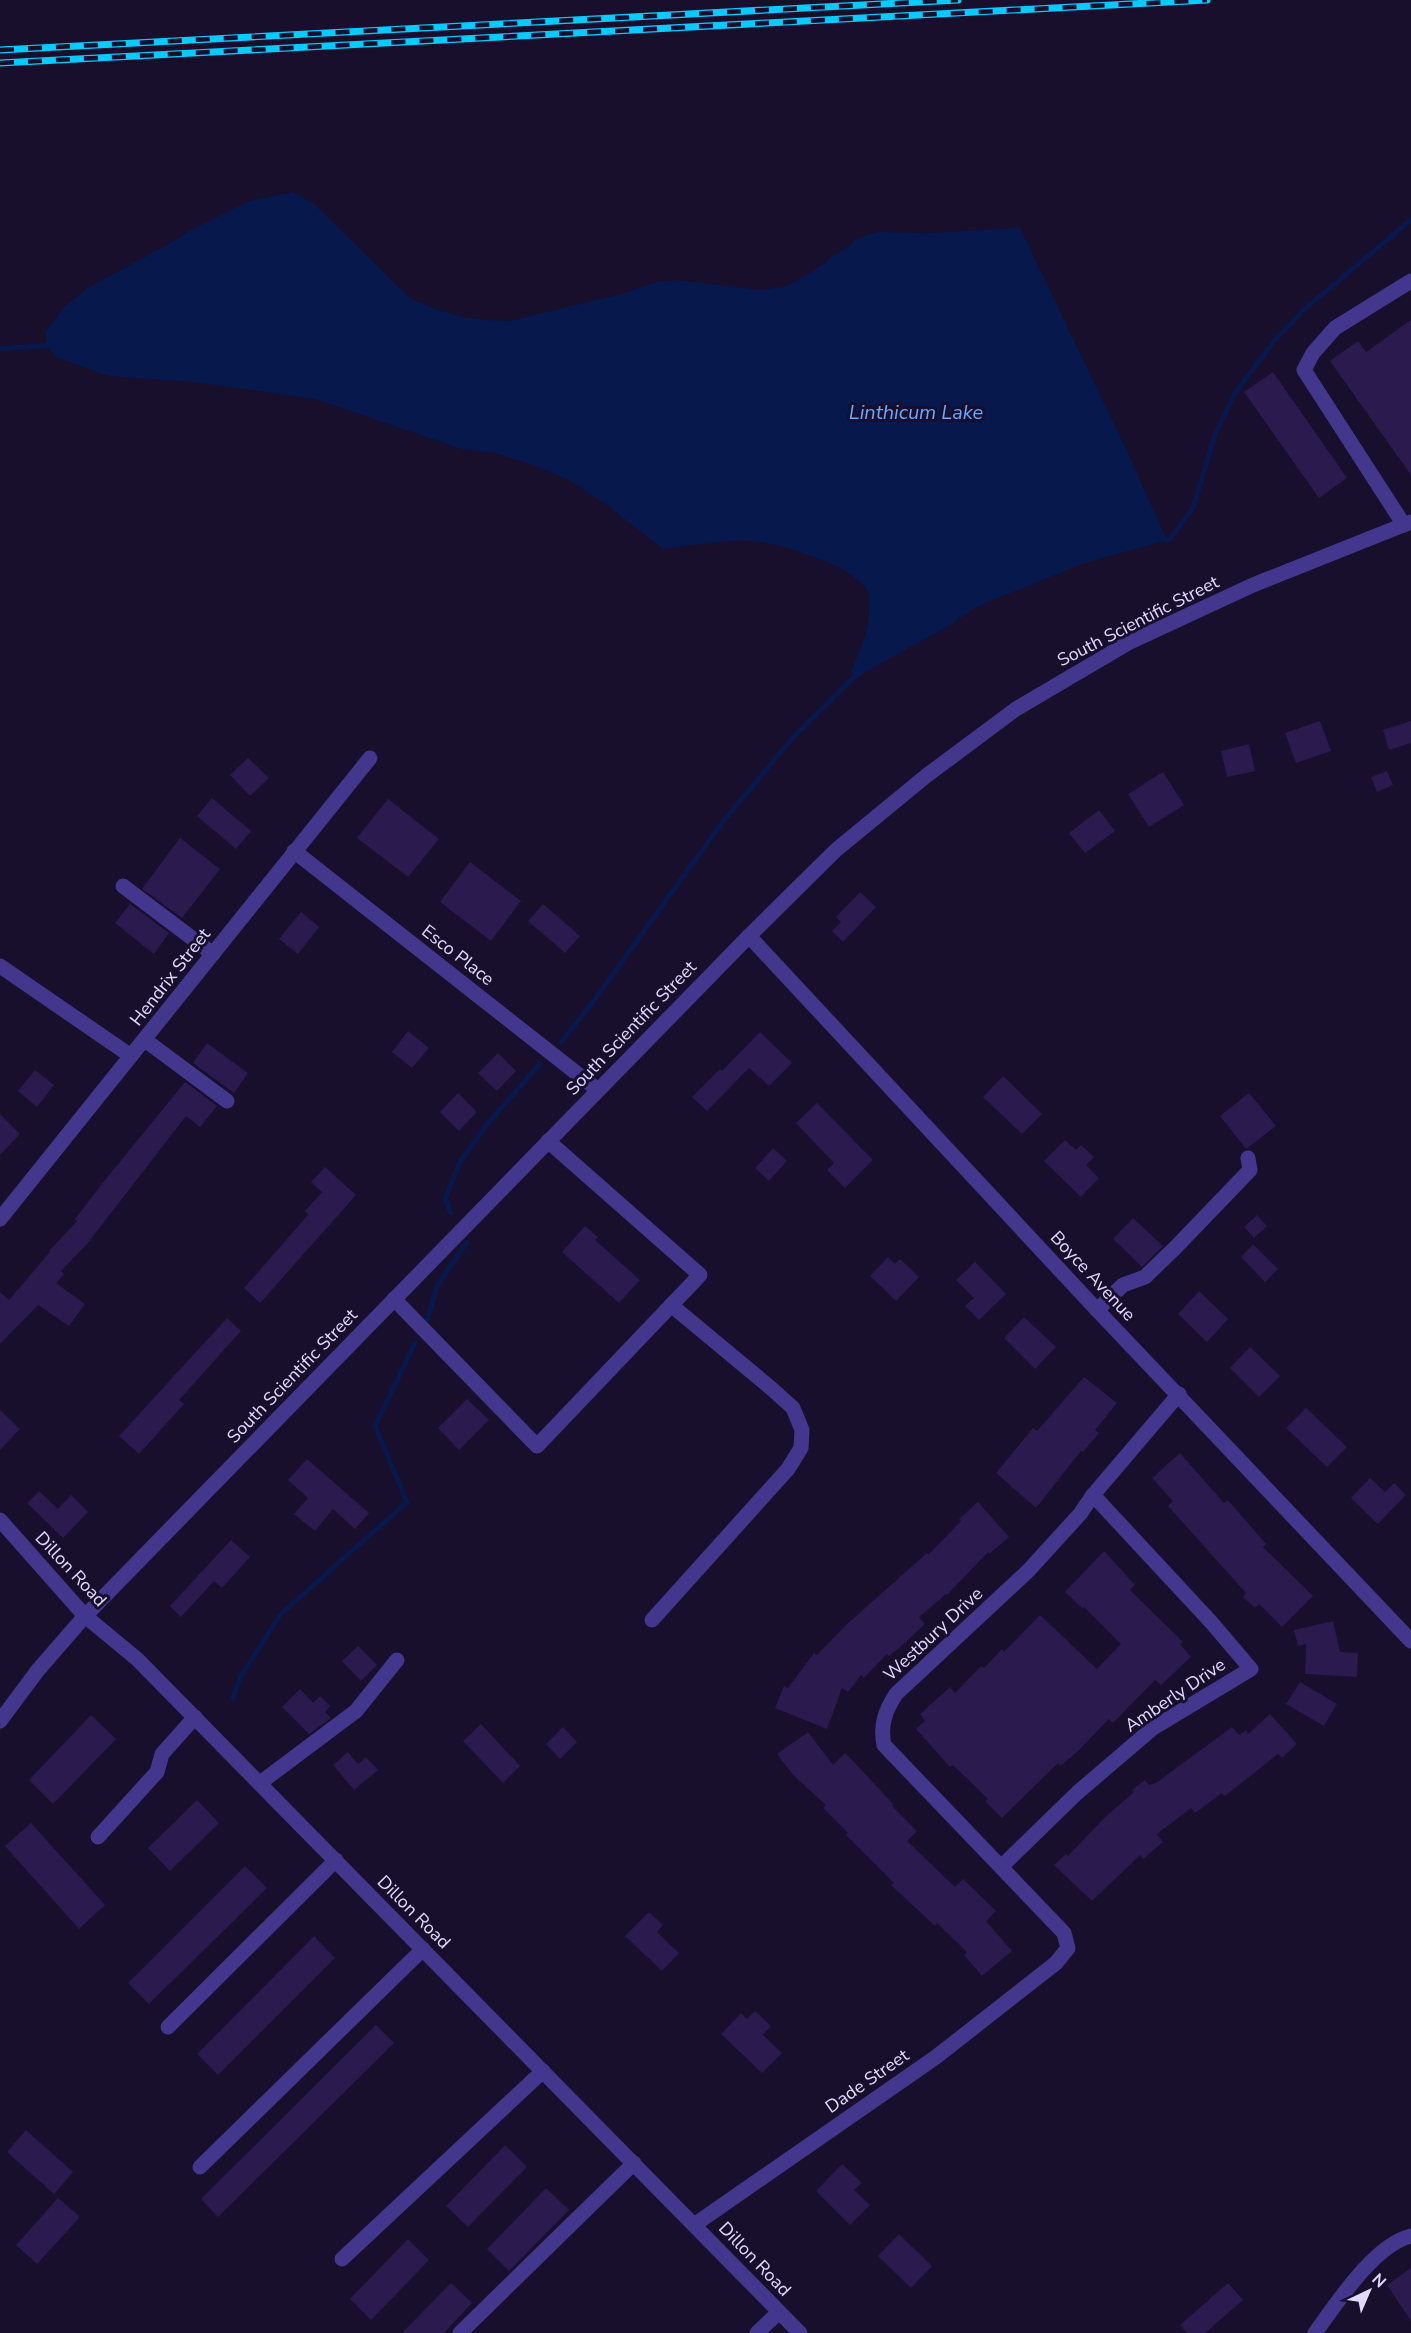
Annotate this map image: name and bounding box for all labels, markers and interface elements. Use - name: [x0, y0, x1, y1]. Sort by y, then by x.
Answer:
- water label: Linthicum Lake: [849, 399, 984, 426]
- street label: South Scientific Street: [1053, 570, 1224, 672]
- street label: Esco Place: [417, 919, 499, 991]
- street label: Hendrix Street: [124, 923, 216, 1031]
- street label: South Scientific Street: [560, 955, 702, 1100]
- street label: Boyce Avenue: [1045, 1226, 1141, 1326]
- street label: South Scientific Street: [221, 1303, 363, 1448]
- street label: Dillon Road: [30, 1526, 112, 1612]
- street label: Westbury Drive: [878, 1582, 988, 1686]
- street label: Amberly Drive: [1120, 1652, 1230, 1738]
- street label: Dillon Road: [372, 1870, 456, 1954]
- street label: Dade Street: [821, 2043, 914, 2119]
- street label: Dillon Road: [713, 2217, 797, 2301]
- north arrow: [1339, 2261, 1399, 2321]
- text: N: [1367, 2269, 1391, 2293]

